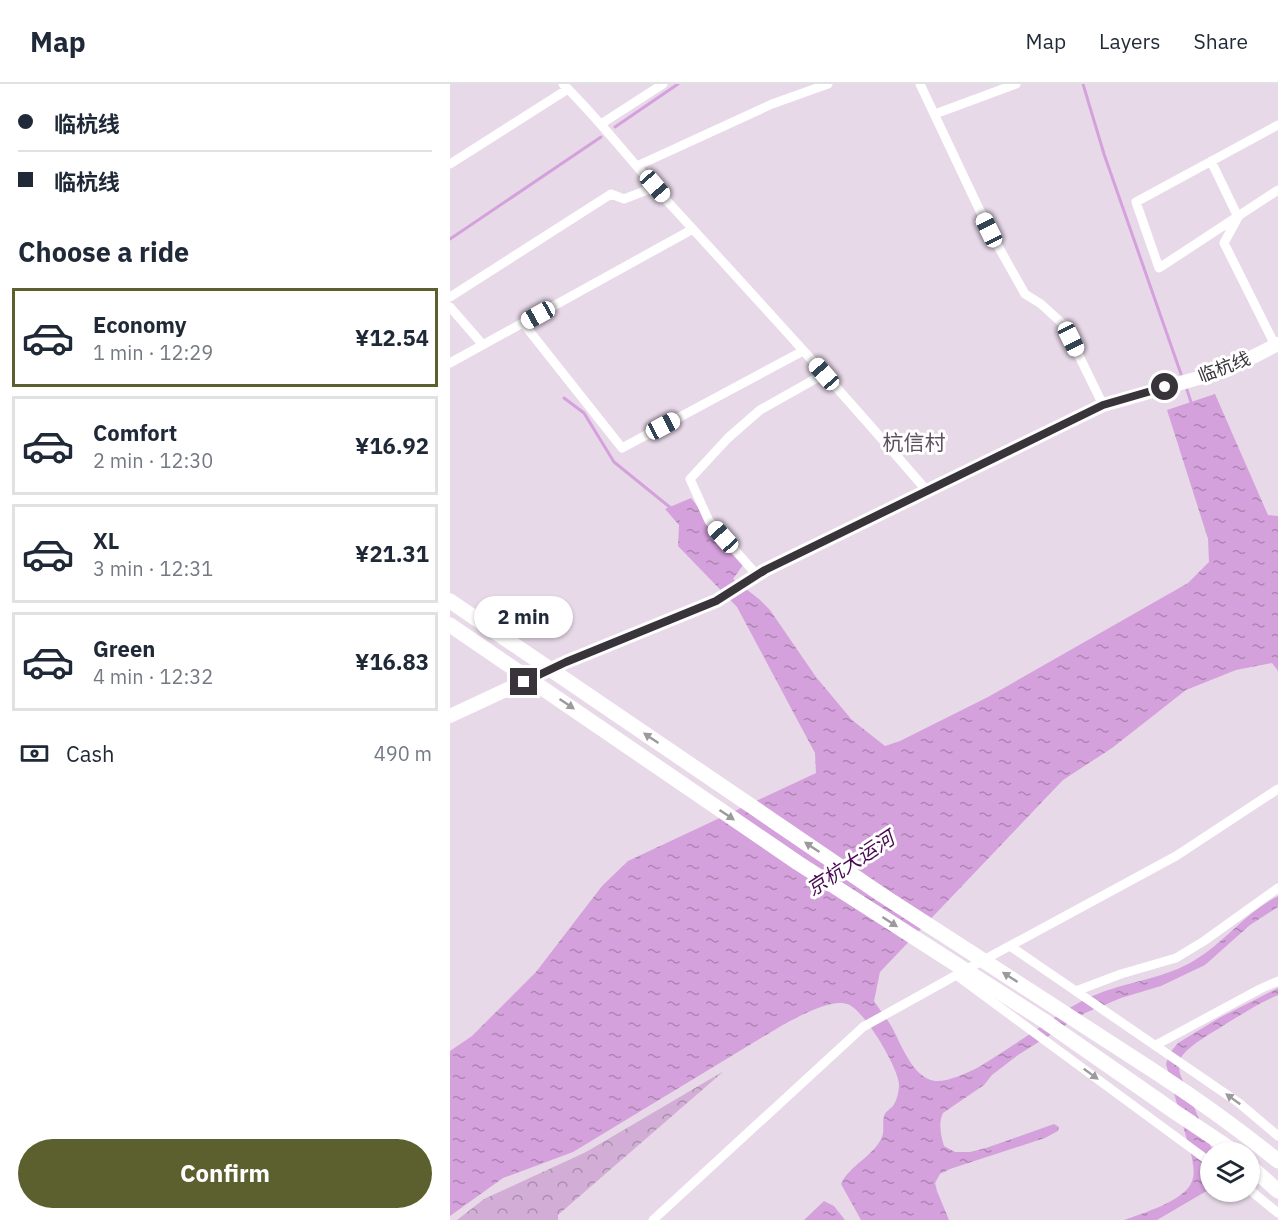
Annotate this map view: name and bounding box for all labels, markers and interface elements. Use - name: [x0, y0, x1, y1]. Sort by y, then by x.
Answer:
- text: Map: [30, 23, 86, 60]
- text: Map: [1026, 27, 1066, 55]
- text: Layers: [1099, 27, 1161, 55]
- text: Share: [1194, 27, 1248, 55]
- text: 临杭线: [54, 109, 120, 138]
- text: 临杭线: [54, 167, 120, 196]
- car: [636, 167, 674, 205]
- car: [973, 210, 1005, 250]
- text: Choose a ride: [18, 234, 189, 269]
- car: [518, 298, 558, 332]
- text: Economy: [93, 310, 187, 339]
- icon: car: [21, 311, 75, 365]
- car: [1055, 319, 1087, 359]
- text: ¥12.54: [355, 323, 429, 352]
- text: 1 min · 12:29: [93, 339, 213, 366]
- street label: 临杭线: [1195, 347, 1253, 387]
- car: [805, 355, 843, 393]
- route start: [1151, 373, 1178, 400]
- car: [643, 410, 683, 442]
- text: Comfort: [93, 418, 177, 447]
- icon: car: [21, 419, 75, 473]
- district label: 杭信村: [883, 428, 946, 456]
- text: ¥16.92: [355, 431, 429, 460]
- text: 2 min · 12:30: [93, 447, 213, 474]
- car: [704, 518, 742, 556]
- text: XL: [93, 526, 119, 555]
- icon: car: [21, 527, 75, 581]
- text: ¥21.31: [355, 539, 429, 568]
- text: 3 min · 12:31: [93, 555, 213, 582]
- callout: 2 min: [475, 595, 574, 637]
- text: 2 min: [497, 603, 550, 630]
- text: Green: [93, 634, 155, 663]
- icon: car: [21, 635, 75, 689]
- text: ¥16.83: [355, 647, 429, 676]
- text: 4 min · 12:32: [93, 663, 213, 690]
- route end: [510, 668, 537, 695]
- one-way arrow: [558, 699, 575, 710]
- one-way arrow: [643, 733, 659, 744]
- icon: cash: [18, 737, 51, 770]
- text: Cash: [66, 739, 115, 768]
- text: 490 m: [374, 740, 432, 767]
- one-way arrow: [719, 809, 735, 821]
- water label: 京杭大运河: [801, 822, 903, 902]
- one-way arrow: [804, 842, 820, 853]
- one-way arrow: [882, 916, 898, 927]
- one-way arrow: [1003, 971, 1019, 983]
- one-way arrow: [1082, 1068, 1098, 1080]
- one-way arrow: [1225, 1093, 1241, 1105]
- button: Confirm: [18, 1139, 432, 1208]
- map controls: [1200, 1142, 1260, 1202]
- button: layers: [1200, 1142, 1260, 1202]

